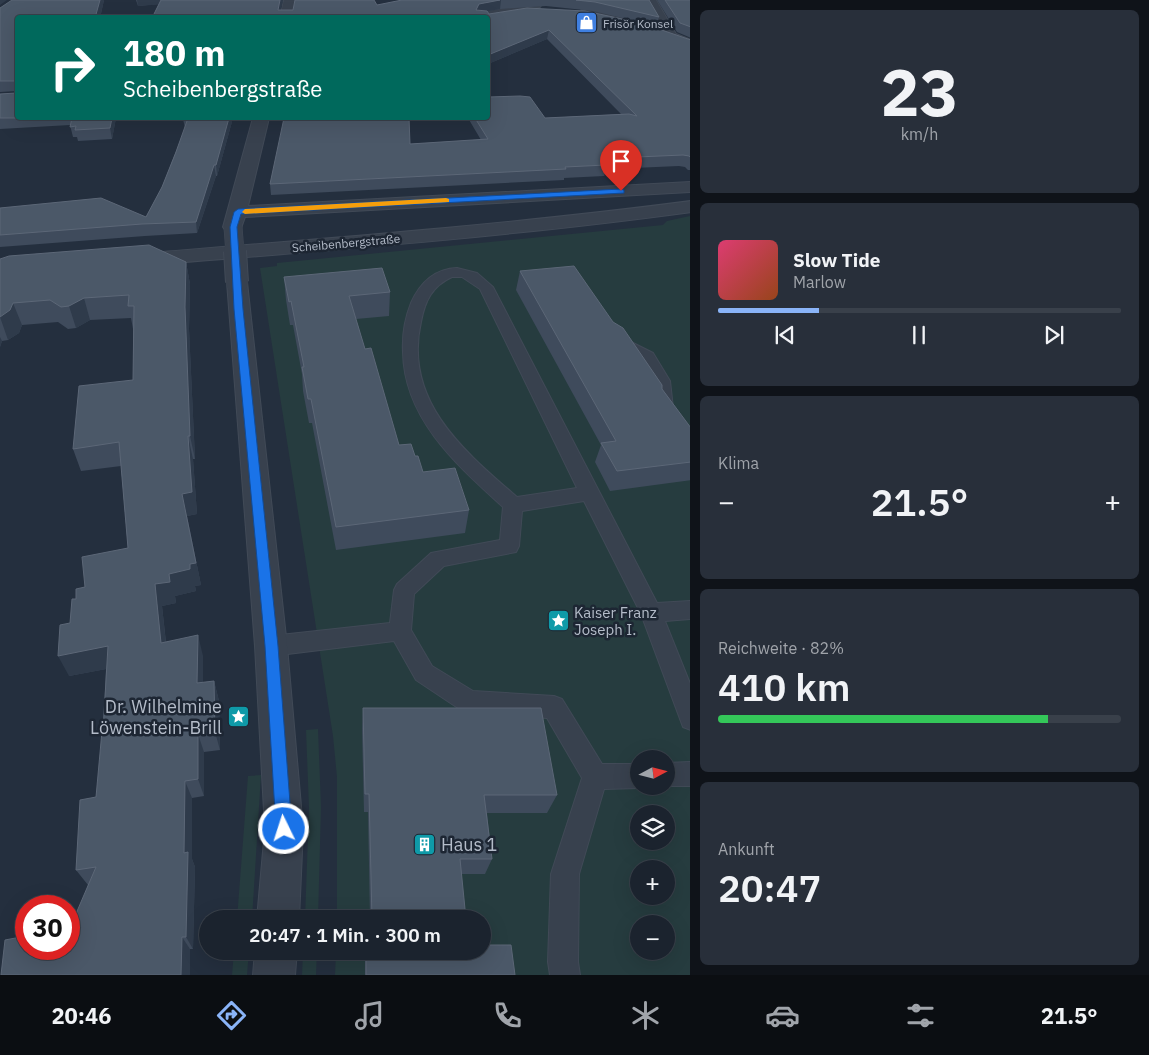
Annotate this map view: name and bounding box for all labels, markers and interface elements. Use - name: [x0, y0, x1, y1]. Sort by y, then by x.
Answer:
- shop icon: Frisör Konsel: [575, 11, 599, 35]
- place label: Frisör Konsel: [603, 16, 673, 31]
- text: 180 m: [123, 30, 226, 76]
- icon: right: [40, 35, 105, 100]
- text: 23: [880, 49, 959, 134]
- text: Scheibenbergstraße: [123, 74, 322, 103]
- text: km/h: [901, 124, 938, 144]
- pin: [600, 140, 642, 191]
- icon: arrive: [607, 147, 635, 175]
- street label: Scheibenbergstraße: [291, 231, 401, 255]
- text: Slow Tide: [793, 248, 880, 272]
- text: Marlow: [793, 272, 846, 292]
- icon: previous: [771, 321, 799, 349]
- icon: pause: [905, 321, 933, 349]
- icon: next: [1040, 321, 1068, 349]
- text: Klima: [718, 453, 759, 473]
- text: 21.5°: [871, 477, 968, 526]
- text: −: [718, 483, 735, 520]
- text: +: [1104, 483, 1121, 520]
- place label: Kaiser Franz Joseph I.: [574, 603, 657, 639]
- place icon: Kaiser Franz Joseph I.: [546, 609, 570, 633]
- text: Reichweite · 82%: [718, 638, 844, 658]
- text: 410 km: [718, 662, 850, 711]
- place label: Dr. Wilhelmine Löwenstein-Brill: [90, 695, 222, 739]
- place icon: Dr. Wilhelmine Löwenstein-Brill: [226, 704, 250, 728]
- north arrow: [630, 750, 675, 795]
- map controls: [630, 750, 675, 960]
- position arrow: [257, 802, 309, 854]
- button: layers: [630, 805, 675, 850]
- building icon: Haus 1: [413, 832, 437, 856]
- place label: Haus 1: [441, 833, 497, 856]
- text: Ankunft: [718, 839, 775, 859]
- button: +: [630, 860, 675, 905]
- text: 20:47: [718, 863, 821, 912]
- speed limit sign: 30: [15, 895, 80, 960]
- button: −: [630, 915, 675, 960]
- text: 20:47 · 1 Min. · 300 m: [249, 923, 441, 947]
- icon: directions: [214, 998, 249, 1033]
- icon: music: [352, 998, 387, 1033]
- icon: phone: [490, 998, 525, 1033]
- icon: climate: [628, 998, 663, 1033]
- icon: car: [765, 998, 800, 1033]
- icon: filters: [903, 998, 938, 1033]
- text: 20:46: [51, 1001, 111, 1030]
- text: 21.5°: [1041, 1001, 1098, 1030]

